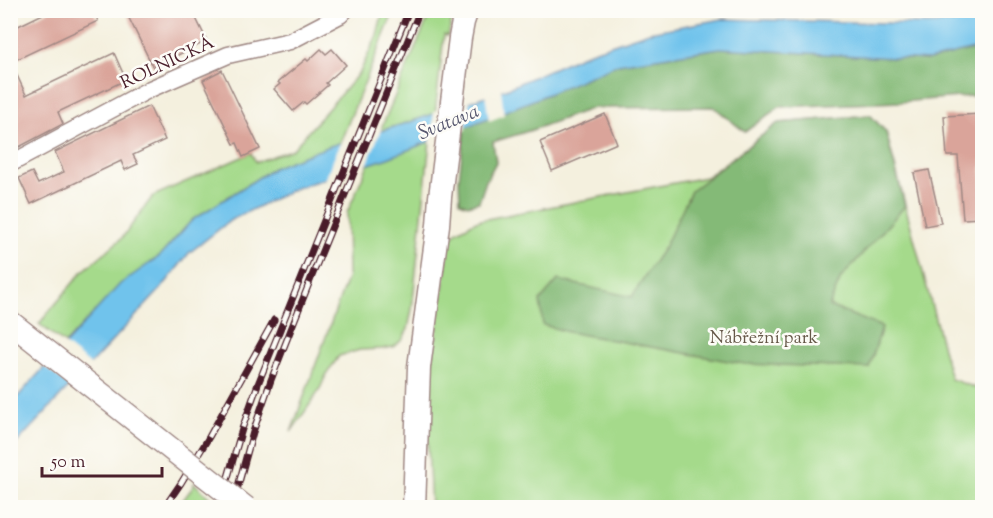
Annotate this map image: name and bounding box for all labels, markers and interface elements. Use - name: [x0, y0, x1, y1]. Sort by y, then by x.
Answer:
- street label: ROLNICKÁ: [117, 31, 219, 97]
- water label: Svatava: [414, 98, 484, 149]
- park label: Nábřežní park: [710, 326, 818, 352]
- scale bar: [42, 440, 162, 478]
- text: 50 m: [50, 450, 86, 476]

